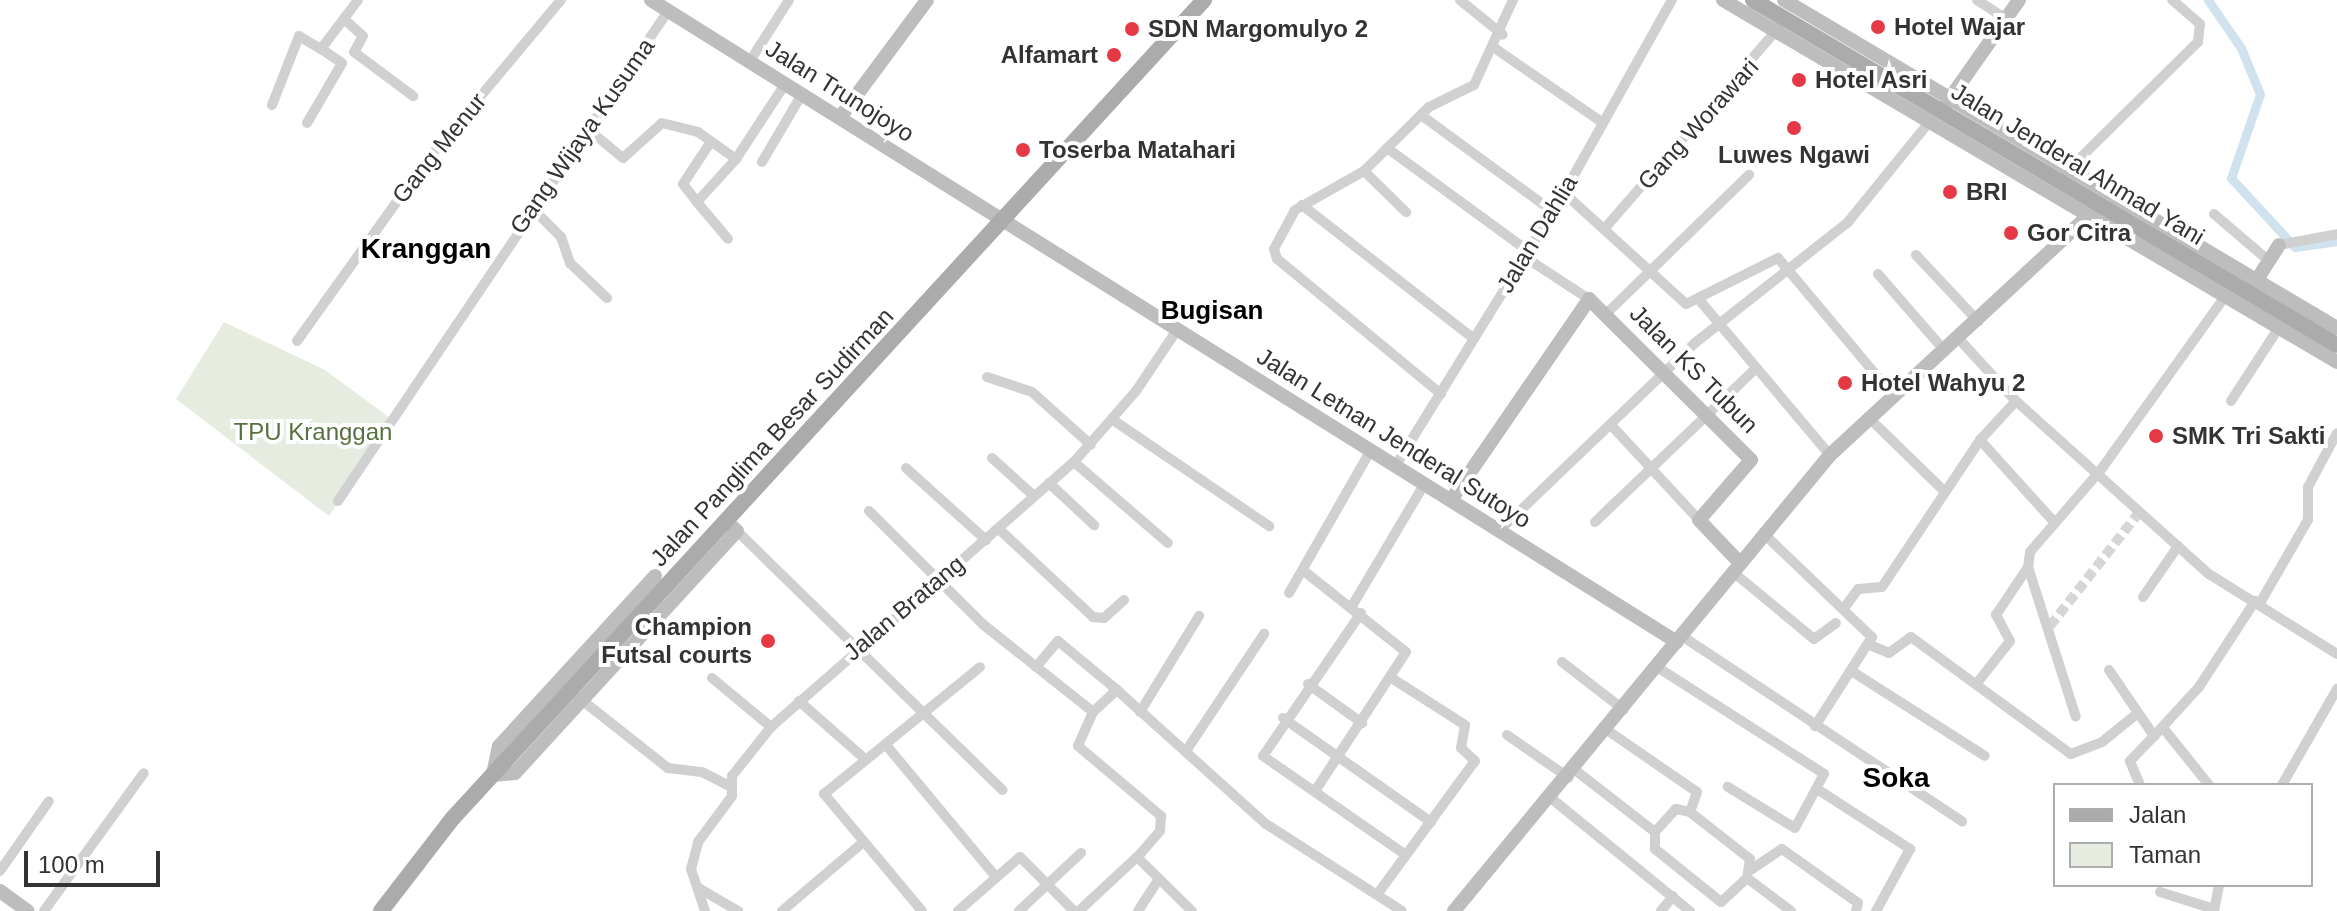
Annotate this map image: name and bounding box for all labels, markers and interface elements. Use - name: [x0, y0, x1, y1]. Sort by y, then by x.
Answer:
- place label: Hotel Wajar: [1894, 13, 2025, 41]
- place label: SDN Margomulyo 2: [1148, 15, 1368, 43]
- marker: Hotel Wajar: [1869, 18, 1887, 36]
- marker: SDN Margomulyo 2: [1123, 20, 1141, 38]
- street label: Gang Wijaya Kusuma: [504, 33, 660, 239]
- street label: Jalan Trunojoyo: [760, 34, 920, 148]
- place label: Alfamart: [1001, 41, 1098, 69]
- marker: Alfamart: [1105, 46, 1123, 64]
- street label: Gang Worawari: [1632, 53, 1764, 195]
- place label: Hotel Asri: [1815, 66, 1928, 94]
- marker: Hotel Asri: [1790, 71, 1808, 89]
- street label: Jalan Jenderal Ahmad Yani: [1946, 77, 2210, 251]
- street label: Gang Menur: [386, 87, 492, 209]
- marker: Luwes Ngawi: [1785, 119, 1803, 137]
- place label: Toserba Matahari: [1039, 136, 1236, 164]
- marker: Toserba Matahari: [1014, 141, 1032, 159]
- place label: Luwes Ngawi: [1718, 141, 1870, 169]
- street label: Jalan Dahlia: [1491, 170, 1583, 298]
- place label: BRI: [1966, 178, 2007, 206]
- marker: BRI: [1941, 183, 1959, 201]
- place label: Gor Citra: [2027, 219, 2131, 247]
- marker: Gor Citra: [2002, 224, 2020, 242]
- district label: Kranggan: [361, 232, 491, 266]
- district label: Bugisan: [1161, 295, 1263, 327]
- street label: Jalan KS Tubun: [1624, 299, 1764, 439]
- street label: Jalan Panglima Besar Sudirman: [645, 302, 899, 572]
- street label: Jalan Letnan Jenderal Sutoyo: [1252, 342, 1536, 534]
- place label: Hotel Wahyu 2: [1861, 369, 2025, 397]
- marker: Hotel Wahyu 2: [1836, 374, 1854, 392]
- park label: TPU Kranggan: [234, 418, 392, 446]
- place label: SMK Tri Sakti: [2172, 422, 2325, 450]
- marker: SMK Tri Sakti: [2147, 427, 2165, 445]
- street label: Jalan Bratang: [838, 549, 970, 667]
- place label: Champion Futsal courts: [601, 613, 752, 669]
- marker: Champion Futsal courts: [759, 632, 777, 650]
- district label: Soka: [1863, 761, 1929, 795]
- legend: [2053, 783, 2313, 887]
- text: Jalan: [2129, 801, 2186, 828]
- scale bar: [28, 835, 164, 885]
- text: Taman: [2129, 841, 2201, 868]
- text: 100 m: [38, 851, 105, 878]

